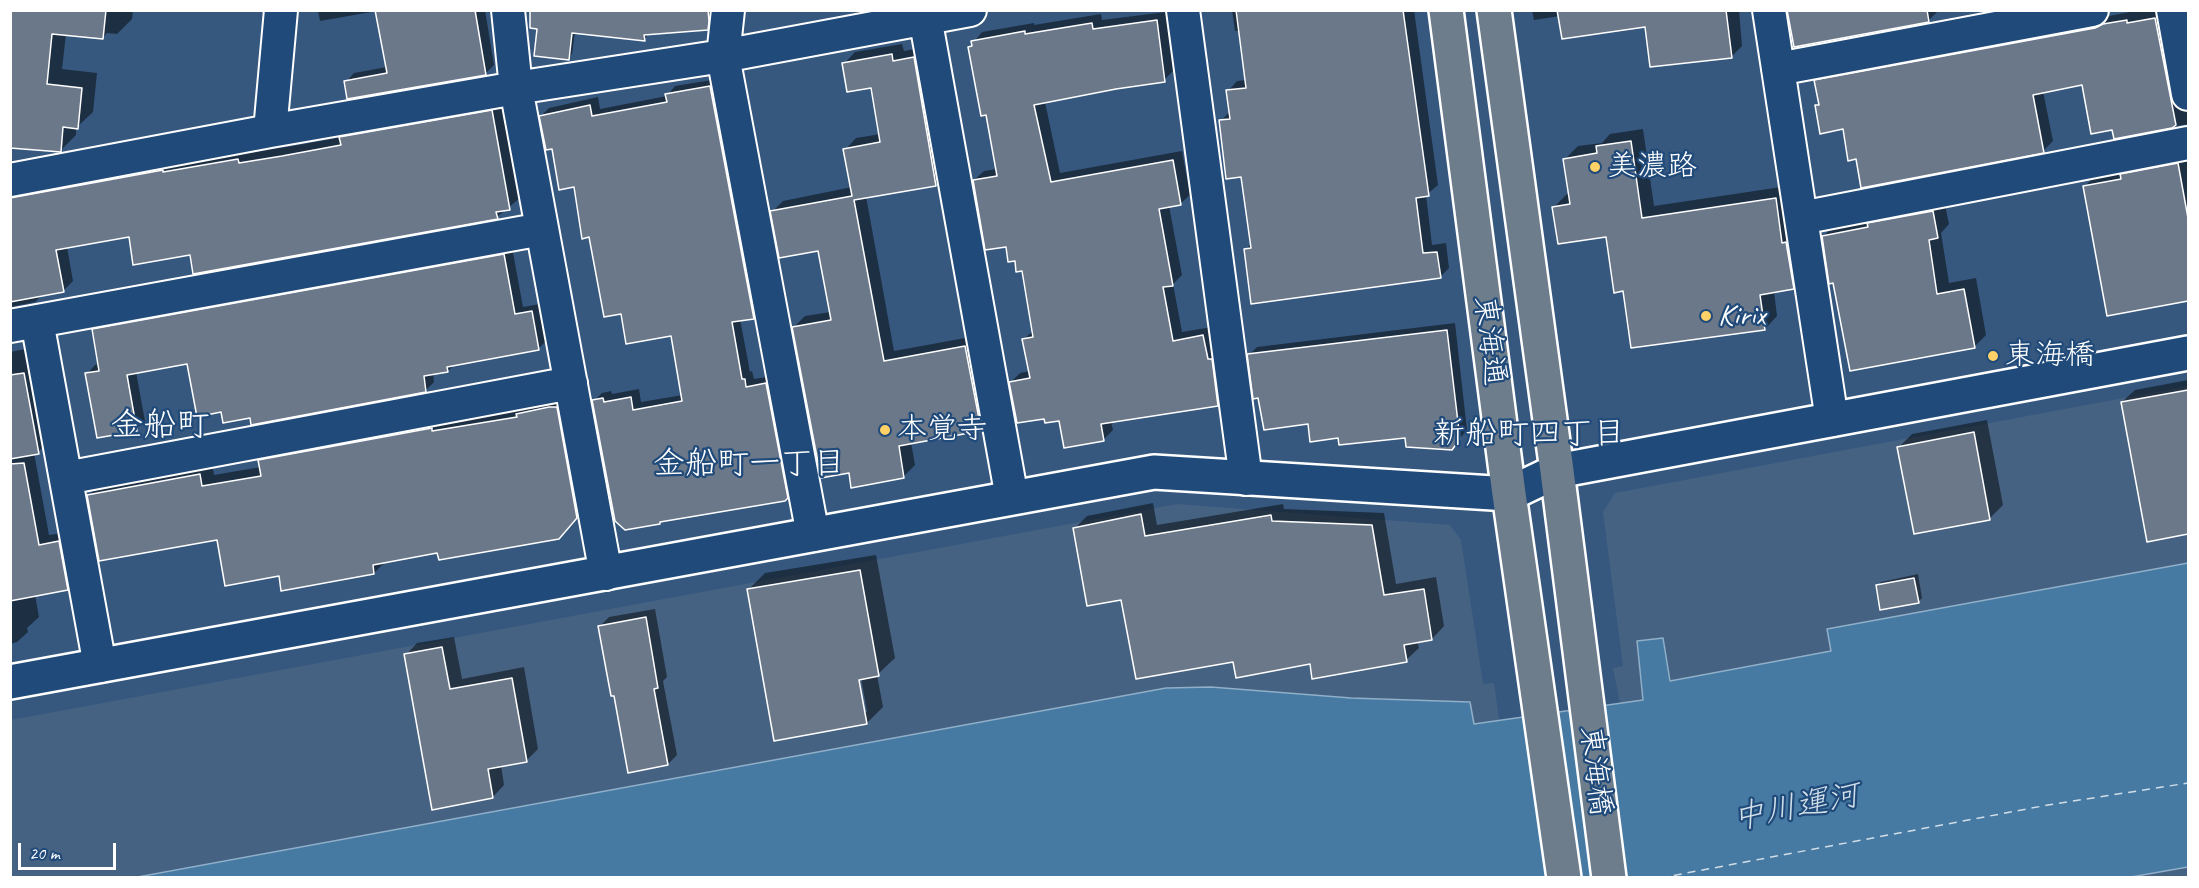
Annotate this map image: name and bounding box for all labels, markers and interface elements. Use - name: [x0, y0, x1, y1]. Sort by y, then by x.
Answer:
- place label: 美濃路: [1607, 149, 1697, 185]
- marker: 美濃路: [1588, 160, 1602, 174]
- street label: 東海通: [1466, 294, 1512, 388]
- place label: Kirix: [1718, 298, 1766, 334]
- marker: Kirix: [1699, 309, 1713, 323]
- place label: 東海橋: [2005, 338, 2095, 374]
- marker: 東海橋: [1986, 349, 2000, 363]
- district label: 金船町: [111, 406, 209, 446]
- place label: 本覚寺: [897, 412, 987, 448]
- district label: 新船町四丁目: [1433, 416, 1625, 454]
- marker: 本覚寺: [878, 423, 892, 437]
- district label: 金船町一丁目: [653, 446, 845, 484]
- street label: 東海橋: [1572, 724, 1618, 818]
- water label: 中川運河: [1730, 777, 1862, 839]
- scale bar: [21, 831, 118, 869]
- text: 20 m: [29, 842, 60, 864]

